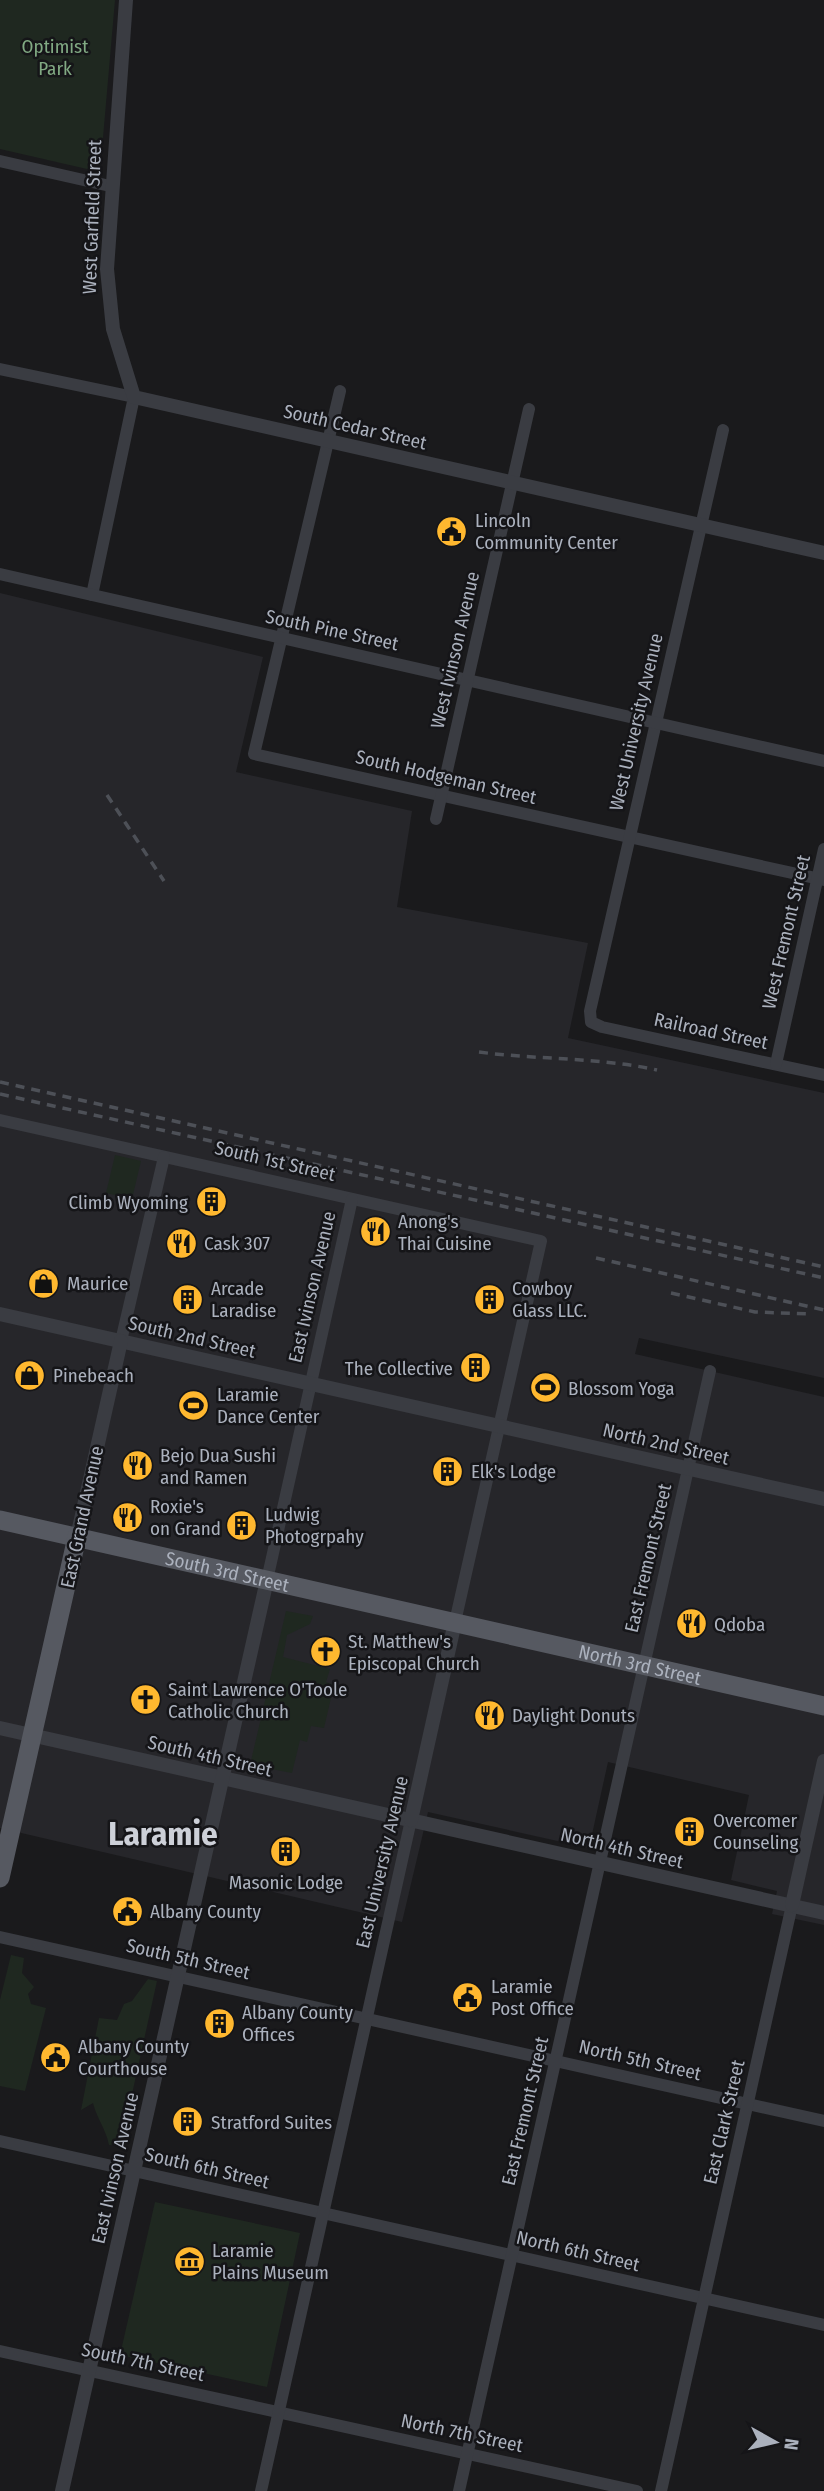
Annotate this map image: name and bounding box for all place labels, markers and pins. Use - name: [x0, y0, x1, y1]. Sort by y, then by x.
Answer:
- place label: Lincoln Community Center: [475, 509, 618, 554]
- public building icon: Lincoln Community Center: [435, 514, 469, 548]
- building icon: Climb Wyoming: [194, 1185, 228, 1219]
- place label: Climb Wyoming: [69, 1191, 188, 1214]
- place label: Anong's Thai Cuisine: [398, 1210, 492, 1255]
- restaurant icon: Anong's Thai Cuisine: [358, 1215, 392, 1249]
- restaurant icon: Cask 307: [164, 1226, 198, 1260]
- place label: Cask 307: [204, 1232, 270, 1255]
- shop icon: Maurice: [27, 1266, 61, 1300]
- place label: Maurice: [67, 1272, 128, 1295]
- place label: Arcade Laradise: [211, 1277, 276, 1322]
- place label: Cowboy Glass LLC.: [512, 1277, 587, 1322]
- building icon: Arcade Laradise: [171, 1282, 205, 1316]
- building icon: Cowboy Glass LLC.: [472, 1282, 506, 1316]
- building icon: The Collective: [459, 1351, 493, 1385]
- place label: The Collective: [345, 1357, 453, 1380]
- shop icon: Pinebeach: [13, 1358, 47, 1392]
- place label: Pinebeach: [53, 1364, 134, 1387]
- sports icon: Blossom Yoga: [528, 1371, 562, 1405]
- place label: Blossom Yoga: [568, 1377, 675, 1400]
- place label: Laramie Dance Center: [217, 1383, 320, 1428]
- sports icon: Laramie Dance Center: [177, 1388, 211, 1422]
- place label: Bejo Dua Sushi and Ramen: [160, 1444, 276, 1489]
- restaurant icon: Bejo Dua Sushi and Ramen: [120, 1449, 154, 1483]
- building icon: Elk's Lodge: [431, 1454, 465, 1488]
- place label: Elk's Lodge: [471, 1460, 556, 1483]
- place label: Roxie's on Grand: [150, 1495, 221, 1540]
- restaurant icon: Roxie's on Grand: [110, 1500, 144, 1534]
- place label: Ludwig Photogrpahy: [265, 1503, 364, 1548]
- building icon: Ludwig Photogrpahy: [225, 1508, 259, 1542]
- restaurant icon: Qdoba: [674, 1607, 708, 1641]
- place label: Qdoba: [714, 1613, 765, 1636]
- place label: St. Matthew's Episcopal Church: [348, 1630, 480, 1675]
- church icon: St. Matthew's Episcopal Church: [308, 1635, 342, 1669]
- place label: Saint Lawrence O'Toole Catholic Church: [168, 1678, 347, 1723]
- church icon: Saint Lawrence O'Toole Catholic Church: [128, 1683, 162, 1717]
- restaurant icon: Daylight Donuts: [472, 1698, 506, 1732]
- place label: Daylight Donuts: [512, 1704, 635, 1727]
- place label: Overcomer Counseling: [713, 1809, 799, 1854]
- building icon: Overcomer Counseling: [673, 1814, 707, 1848]
- building icon: Masonic Lodge: [269, 1834, 303, 1868]
- place label: Masonic Lodge: [229, 1871, 343, 1894]
- public building icon: Albany County: [110, 1894, 144, 1928]
- place label: Albany County: [150, 1900, 261, 1923]
- place label: Laramie Post Office: [491, 1975, 574, 2020]
- public building icon: Laramie Post Office: [451, 1980, 485, 2014]
- place label: Albany County Offices: [242, 2001, 353, 2046]
- building icon: Albany County Offices: [202, 2006, 236, 2040]
- place label: Albany County Courthouse: [78, 2035, 189, 2080]
- public building icon: Albany County Courthouse: [38, 2040, 72, 2074]
- building icon: Stratford Suites: [171, 2105, 205, 2139]
- place label: Stratford Suites: [211, 2111, 332, 2134]
- place label: Laramie Plains Museum: [212, 2239, 329, 2284]
- museum icon: Laramie Plains Museum: [172, 2244, 206, 2278]

